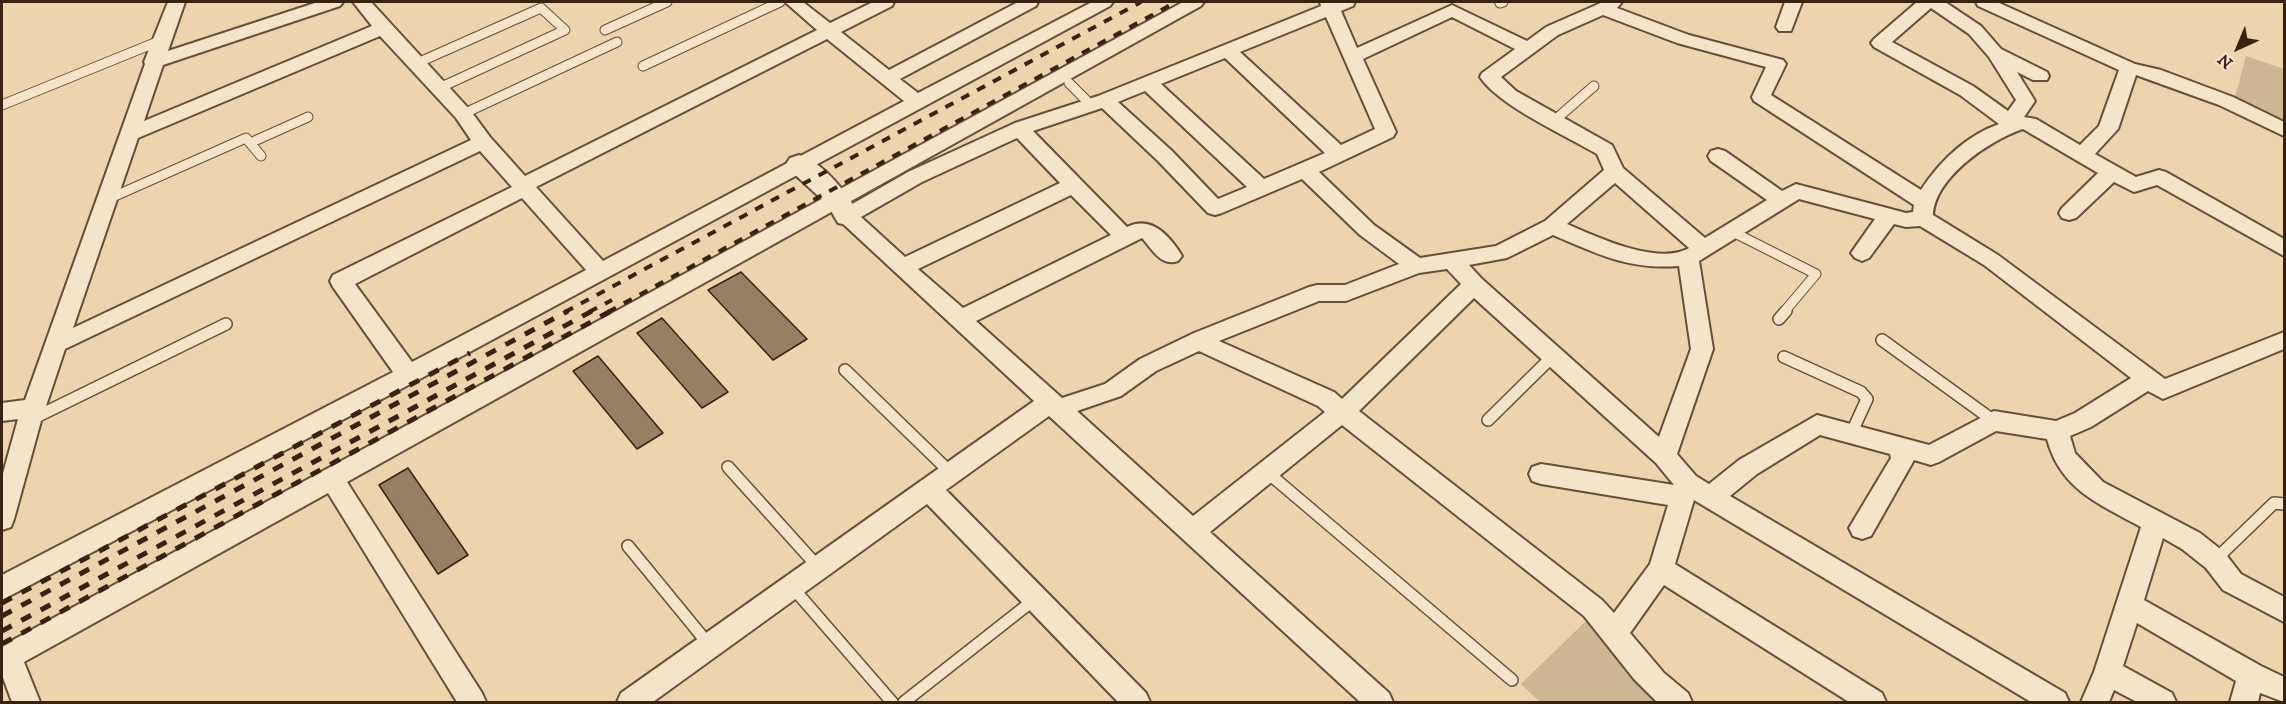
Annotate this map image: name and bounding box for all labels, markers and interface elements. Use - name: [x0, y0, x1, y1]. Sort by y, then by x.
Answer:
- north arrow: [2208, 18, 2268, 78]
- text: N: [2214, 49, 2237, 73]

